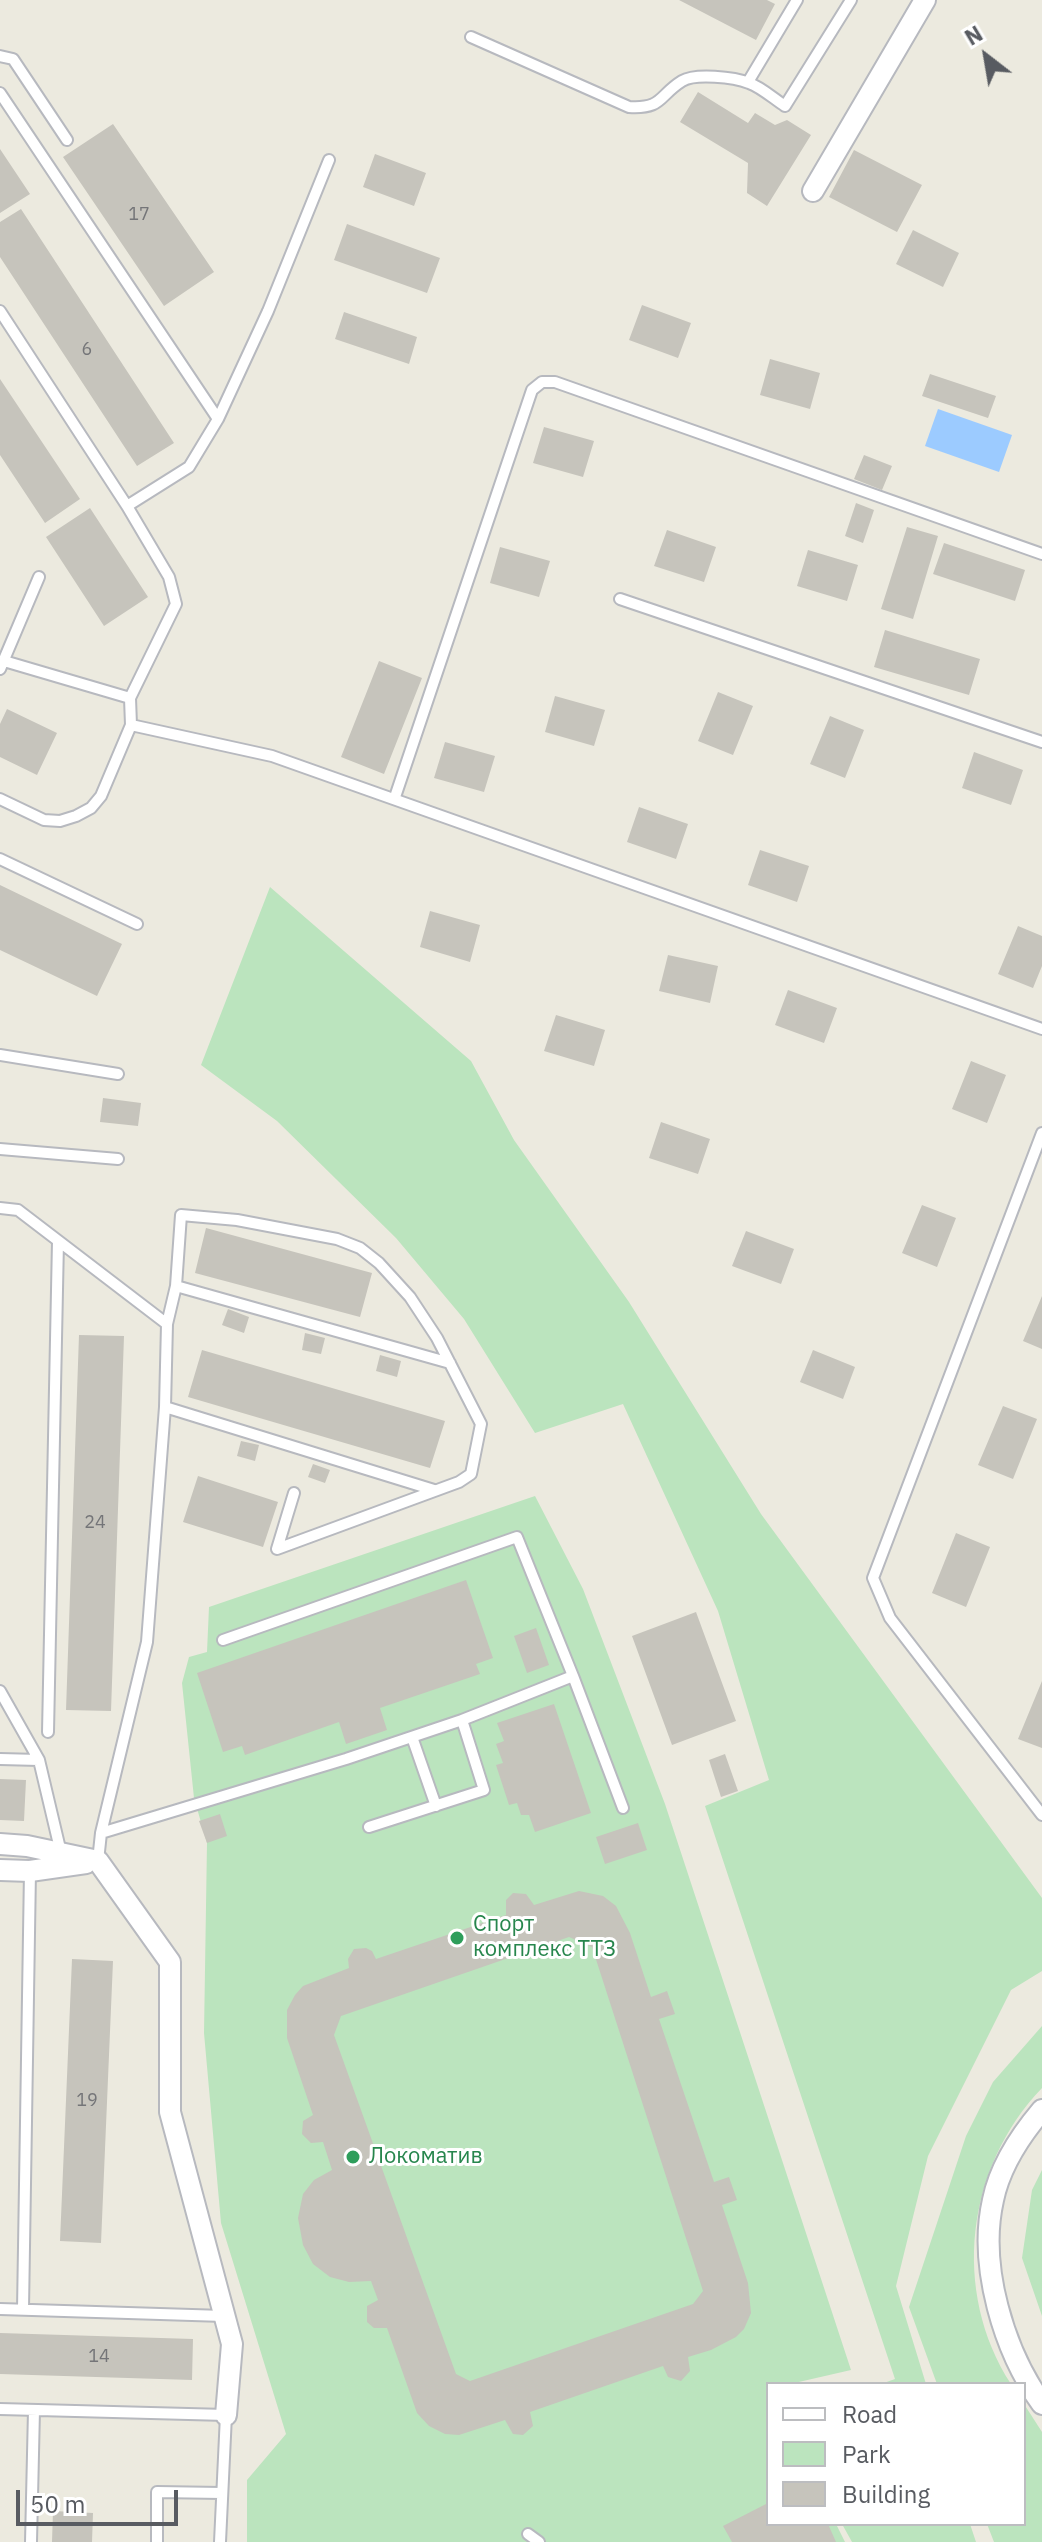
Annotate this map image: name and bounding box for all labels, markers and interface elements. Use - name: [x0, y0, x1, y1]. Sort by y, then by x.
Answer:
- north arrow: [946, 16, 1026, 96]
- text: N: [959, 18, 988, 52]
- house number: 17: [128, 204, 150, 226]
- house number: 6: [82, 339, 92, 361]
- house number: 24: [84, 1512, 106, 1534]
- place label: Спорт комплекс ТТЗ: [473, 1912, 616, 1964]
- marker: Спорт комплекс ТТЗ: [448, 1929, 466, 1947]
- house number: 19: [76, 2090, 98, 2112]
- place label: Локоматив: [369, 2144, 483, 2170]
- marker: Локоматив: [344, 2148, 362, 2166]
- house number: 14: [88, 2346, 110, 2368]
- legend: [766, 2382, 1026, 2526]
- text: Road: [842, 2398, 897, 2430]
- text: Park: [842, 2438, 891, 2470]
- scale bar: [20, 2474, 182, 2524]
- text: Building: [842, 2478, 930, 2510]
- text: 50 m: [30, 2488, 85, 2520]

